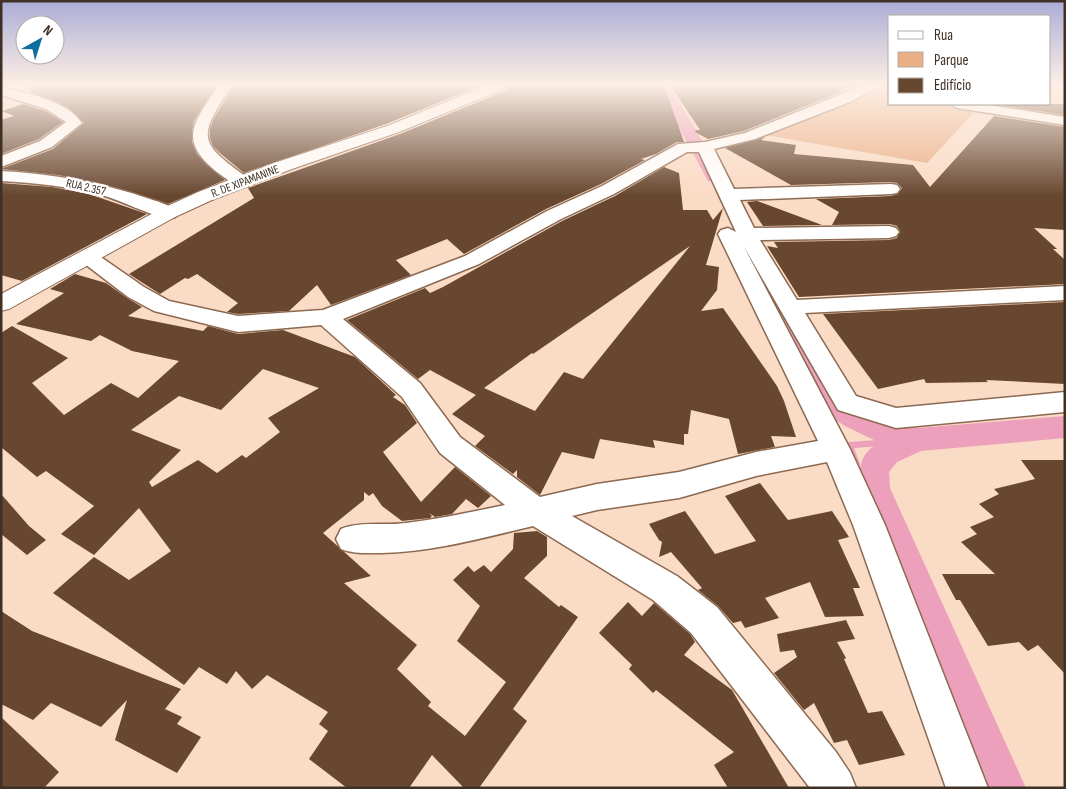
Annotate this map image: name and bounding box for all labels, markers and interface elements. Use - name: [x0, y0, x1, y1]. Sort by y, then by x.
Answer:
- north arrow: [15, 15, 65, 65]
- legend: [888, 15, 1051, 105]
- text: N: [40, 21, 56, 39]
- text: Rua: [934, 26, 953, 45]
- text: Parque: [934, 51, 969, 70]
- text: Edifício: [934, 76, 971, 95]
- street label: R. DE XIPAMANINE: [209, 162, 281, 201]
- street label: RUA 2.357: [65, 176, 107, 199]

